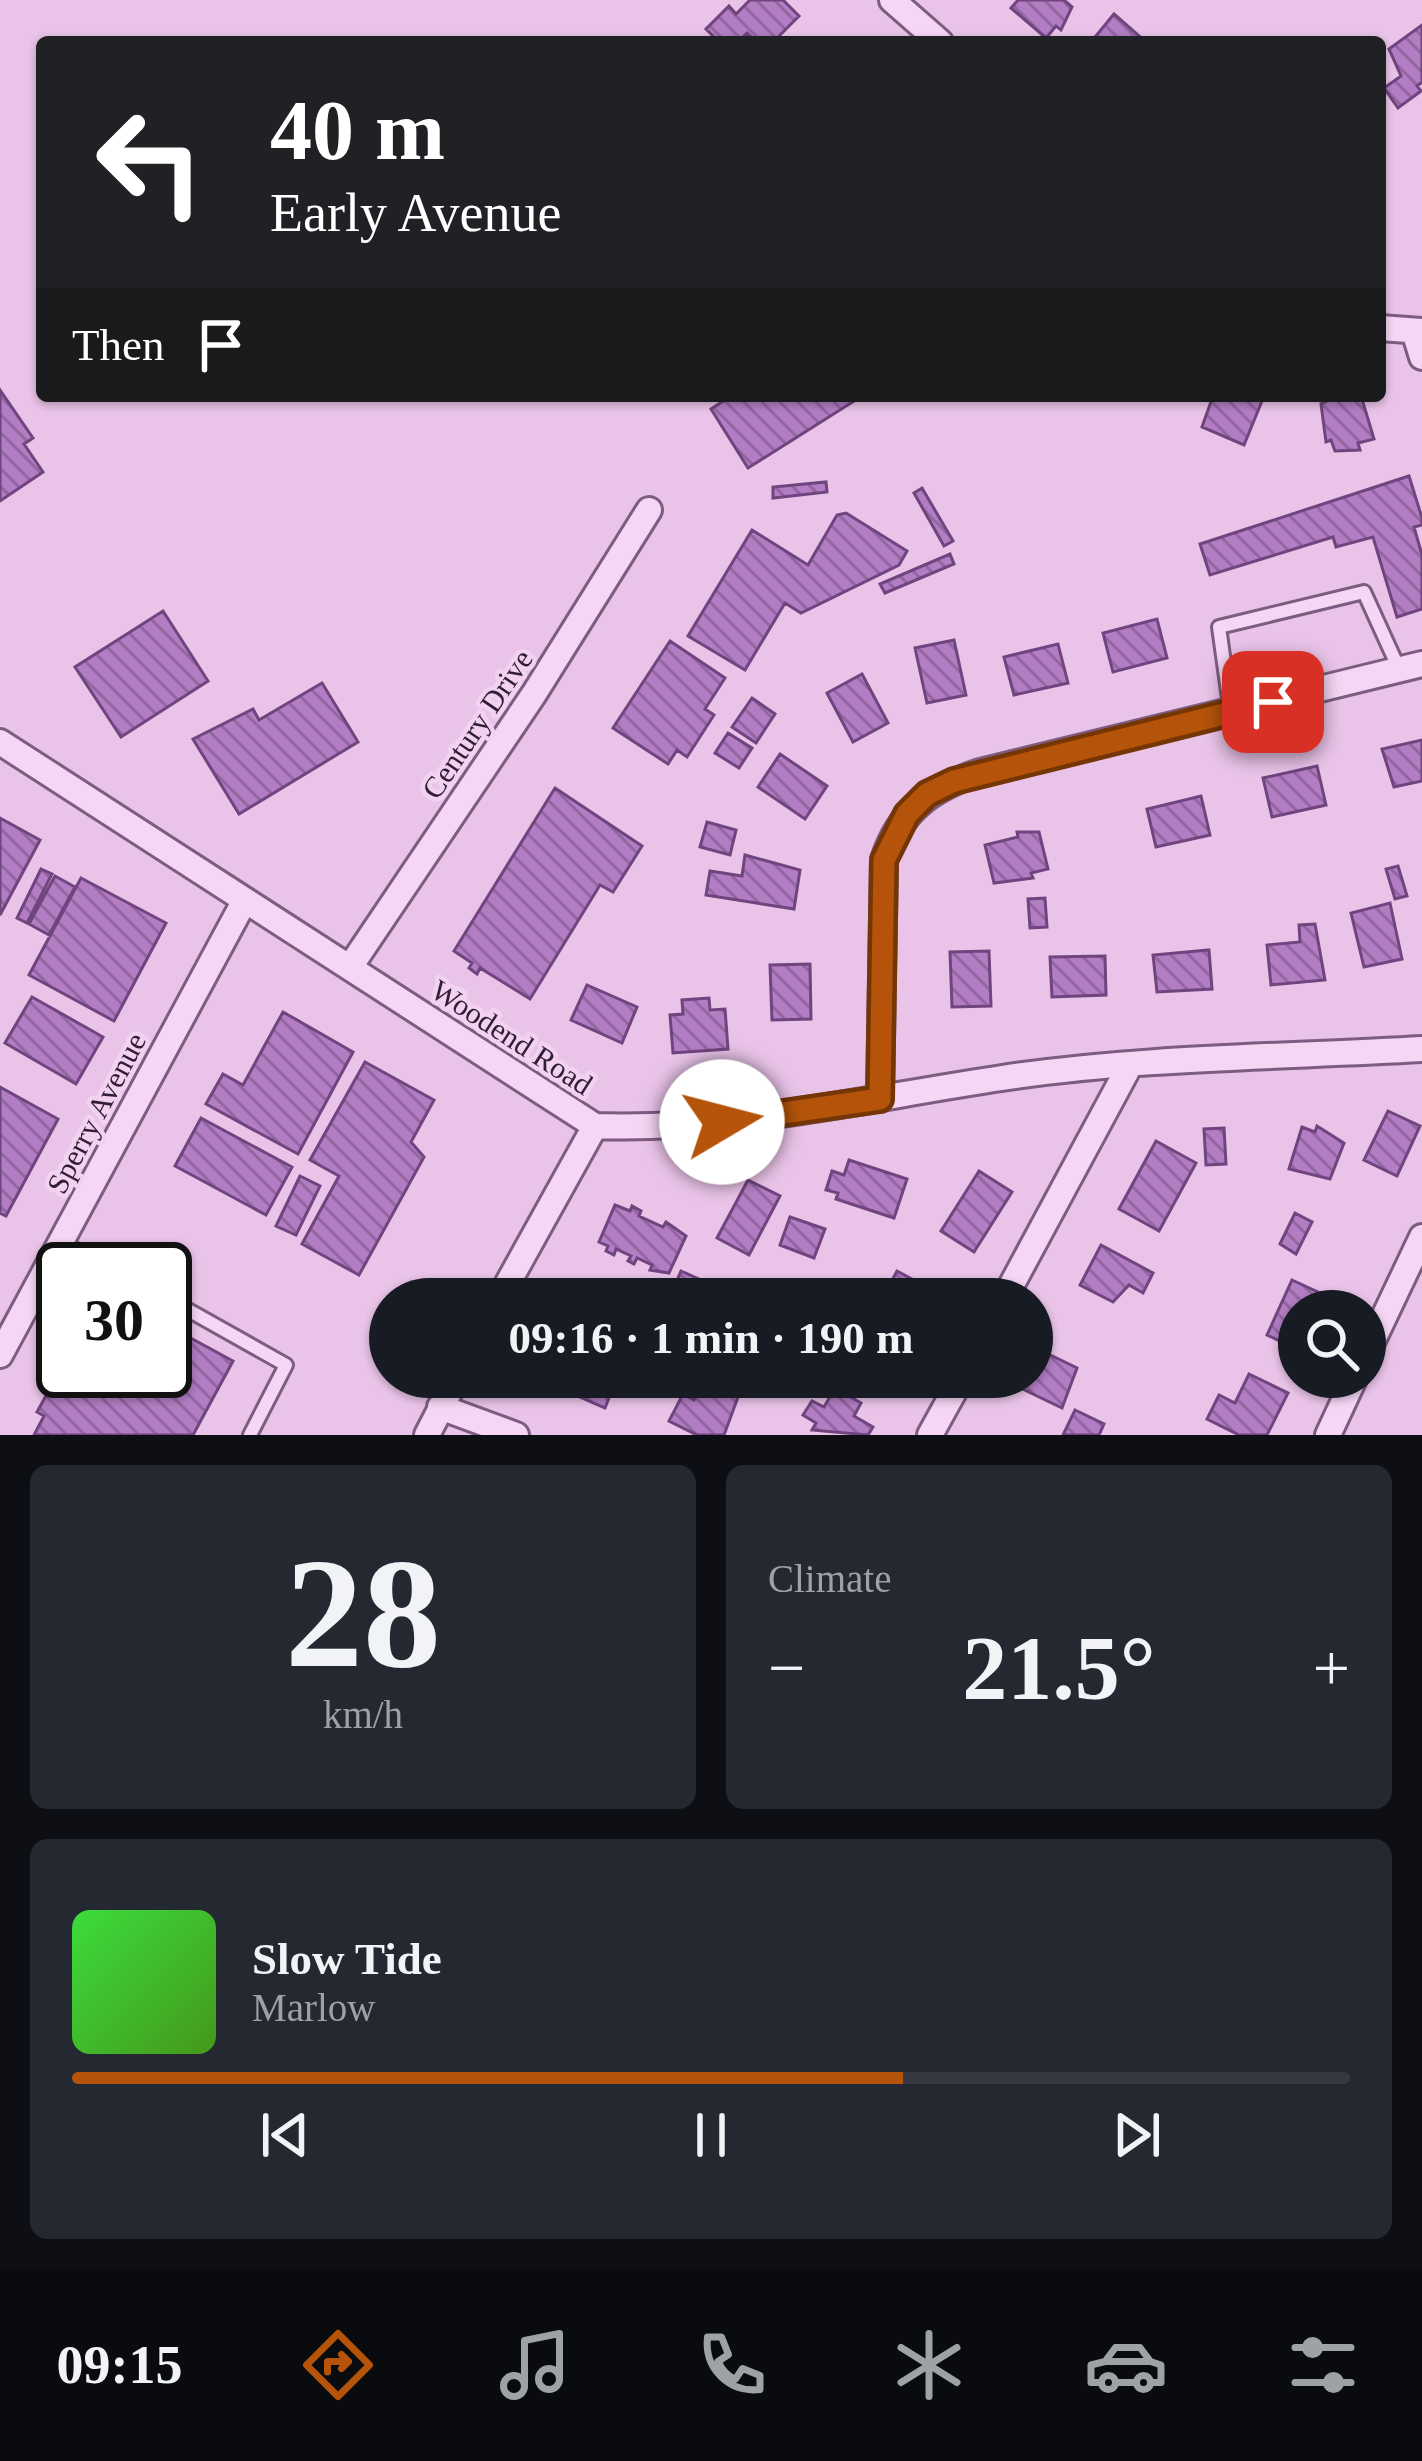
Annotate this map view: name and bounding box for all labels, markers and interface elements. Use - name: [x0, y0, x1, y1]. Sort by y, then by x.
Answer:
- icon: left: [72, 84, 228, 240]
- text: 40 m: [270, 84, 445, 177]
- text: Early Avenue: [270, 183, 561, 243]
- icon: arrive: [188, 312, 254, 378]
- text: Then: [72, 320, 164, 370]
- street label: Century Drive: [415, 643, 539, 805]
- pin: [1222, 651, 1324, 753]
- icon: arrive: [1240, 669, 1306, 735]
- street label: Woodend Road: [425, 973, 599, 1101]
- street label: Sperry Avenue: [40, 1027, 152, 1199]
- position arrow: [659, 1059, 785, 1185]
- speed limit sign: 30: [36, 1242, 192, 1398]
- map controls: [1278, 1290, 1386, 1398]
- button: search: [1278, 1290, 1386, 1398]
- text: 09:16 · 1 min · 190 m: [509, 1313, 914, 1363]
- text: 28: [285, 1527, 441, 1700]
- text: Climate: [768, 1557, 891, 1600]
- text: 21.5°: [962, 1619, 1156, 1718]
- text: −: [768, 1631, 805, 1704]
- text: +: [1313, 1631, 1350, 1704]
- text: km/h: [323, 1693, 403, 1736]
- text: Slow Tide: [252, 1934, 442, 1984]
- text: Marlow: [252, 1986, 375, 2029]
- icon: previous: [252, 2102, 318, 2168]
- icon: pause: [678, 2102, 744, 2168]
- icon: next: [1104, 2102, 1170, 2168]
- icon: directions: [296, 2323, 380, 2407]
- icon: music: [493, 2323, 577, 2407]
- icon: phone: [690, 2323, 774, 2407]
- icon: climate: [887, 2323, 971, 2407]
- icon: car: [1084, 2323, 1168, 2407]
- icon: filters: [1281, 2323, 1365, 2407]
- text: 09:15: [57, 2335, 183, 2395]

